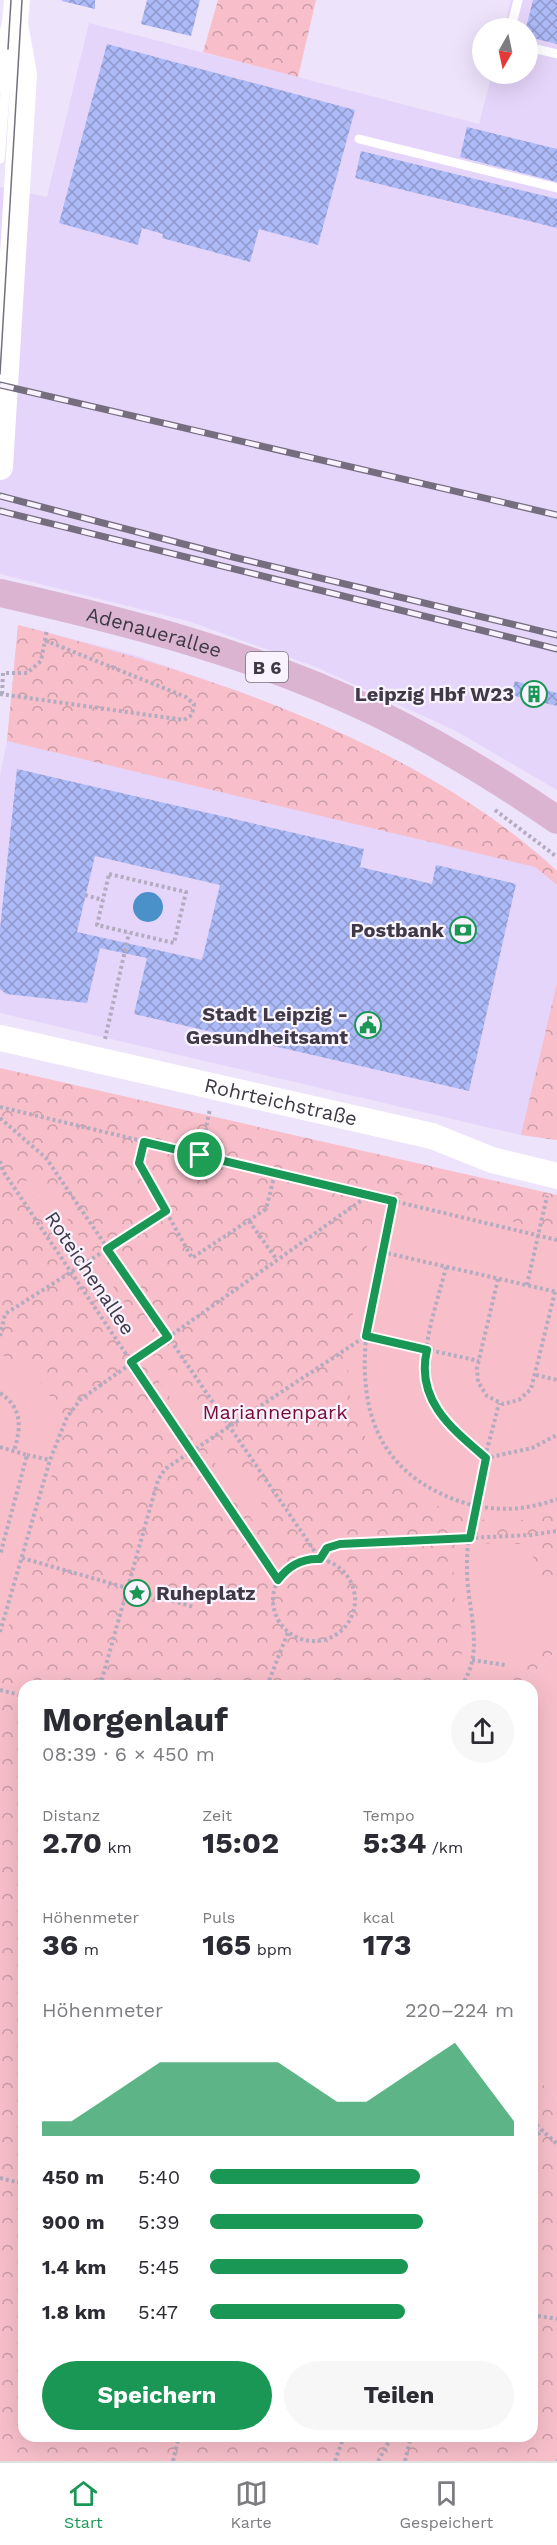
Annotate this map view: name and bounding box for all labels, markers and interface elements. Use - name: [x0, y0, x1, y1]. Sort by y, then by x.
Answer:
- north arrow: [472, 18, 538, 84]
- map controls: [472, 18, 538, 84]
- street label: Adenauerallee: [84, 602, 225, 663]
- road number: B 6: [246, 652, 288, 682]
- building icon: Leipzig Hbf W23: [519, 679, 549, 709]
- place label: Leipzig Hbf W23: [355, 682, 514, 706]
- bank icon: Postbank: [448, 915, 478, 945]
- place label: Postbank: [350, 918, 445, 942]
- place label: Stadt Leipzig - Gesundheitsamt: [186, 1002, 348, 1049]
- public building icon: Stadt Leipzig - Gesundheitsamt: [353, 1010, 383, 1040]
- street label: Rohrteichstraße: [202, 1073, 360, 1131]
- pin: [174, 1129, 225, 1180]
- icon: arrive: [183, 1138, 216, 1171]
- street label: Roteichenallee: [40, 1207, 140, 1339]
- park label: Mariannenpark: [202, 1400, 348, 1424]
- place icon: Ruheplatz: [122, 1578, 152, 1608]
- place label: Ruheplatz: [156, 1581, 256, 1605]
- text: Morgenlauf: [42, 1700, 228, 1739]
- button: share: [451, 1700, 514, 1763]
- text: 08:39 · 6 × 450 m: [42, 1742, 215, 1766]
- text: Distanz: [42, 1806, 100, 1825]
- text: Zeit: [202, 1806, 232, 1825]
- text: Tempo: [363, 1806, 415, 1825]
- text: 2.70: [42, 1825, 102, 1860]
- text: 15:02: [202, 1825, 279, 1860]
- text: 5:34: [363, 1825, 426, 1860]
- text: km: [102, 1838, 132, 1857]
- text: /km: [426, 1838, 463, 1857]
- text: Höhenmeter: [42, 1908, 139, 1927]
- text: Puls: [202, 1908, 235, 1927]
- text: kcal: [363, 1908, 394, 1927]
- text: 36: [42, 1927, 78, 1962]
- text: 165: [202, 1927, 251, 1962]
- text: 173: [363, 1927, 412, 1962]
- text: m: [78, 1940, 99, 1959]
- text: bpm: [251, 1940, 292, 1959]
- text: Höhenmeter: [42, 1998, 163, 2022]
- text: 220–224 m: [405, 1998, 514, 2022]
- text: 450 m: [42, 2165, 104, 2189]
- text: 5:40: [138, 2165, 180, 2189]
- text: 900 m: [42, 2210, 105, 2234]
- text: 5:39: [138, 2210, 180, 2234]
- text: 1.4 km: [42, 2255, 106, 2279]
- text: 5:45: [138, 2255, 179, 2279]
- text: 1.8 km: [42, 2300, 106, 2324]
- text: 5:47: [138, 2300, 178, 2324]
- button: Speichern: [42, 2361, 272, 2430]
- button: Teilen: [284, 2361, 514, 2430]
- tab: Start: [64, 2477, 103, 2532]
- tab: Karte: [230, 2477, 272, 2532]
- tab: Gespeichert: [399, 2477, 493, 2532]

